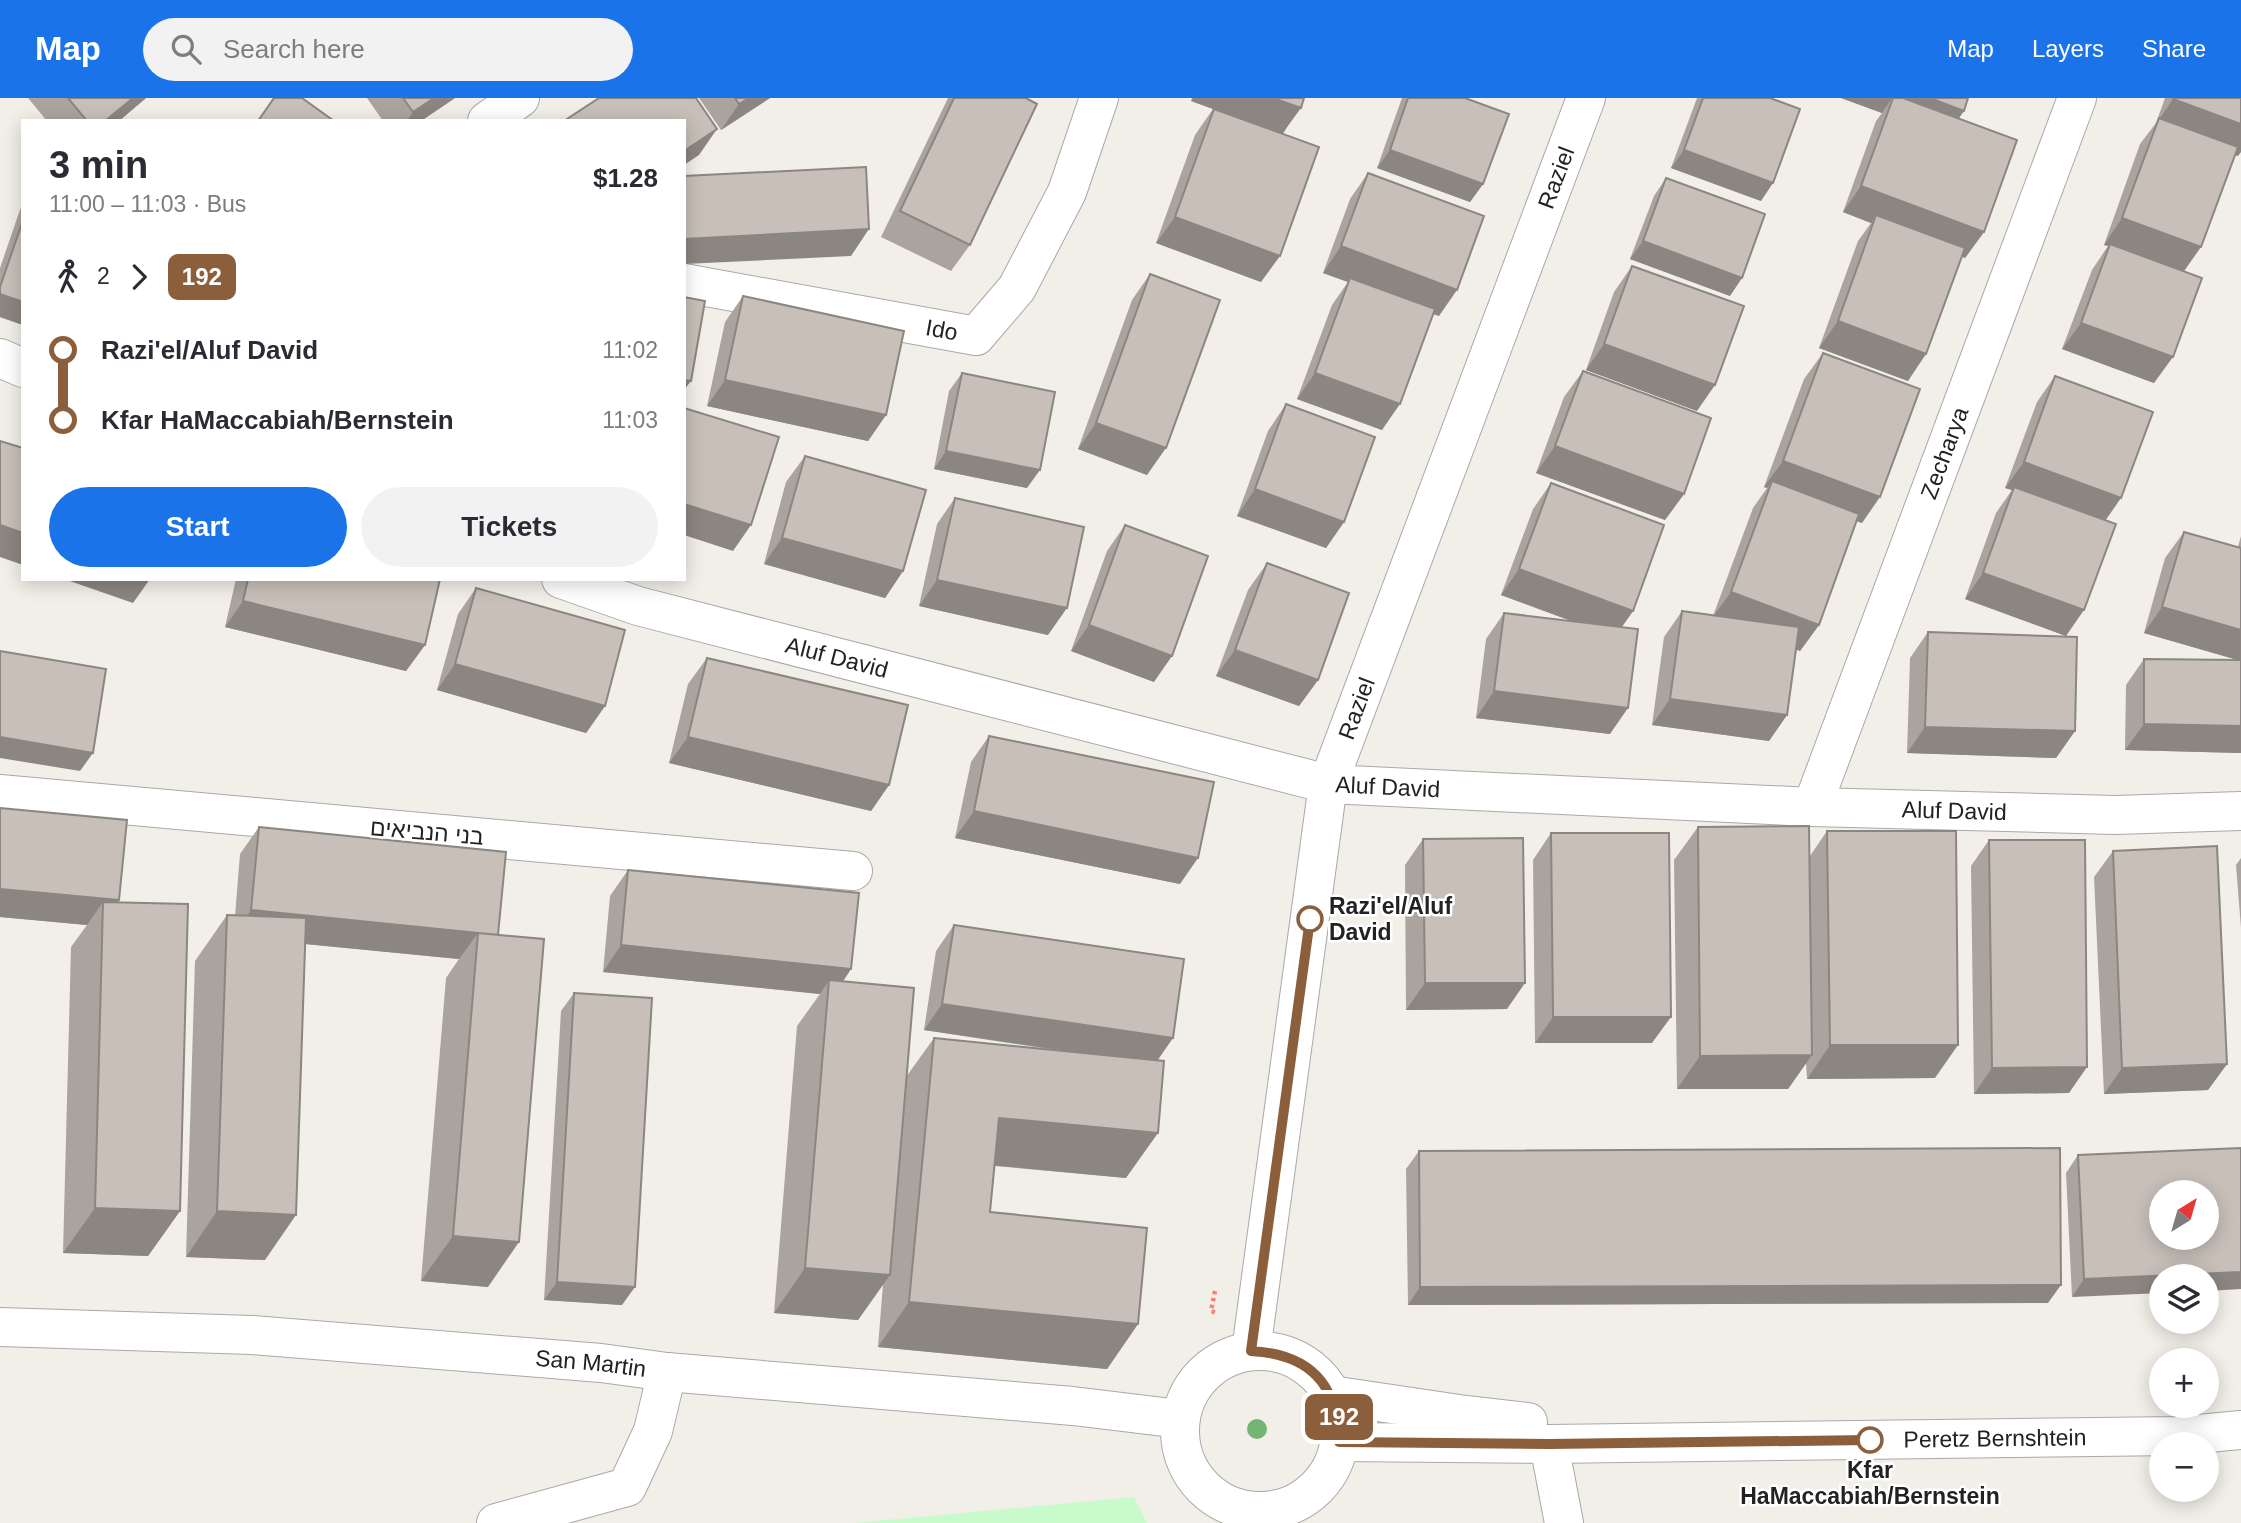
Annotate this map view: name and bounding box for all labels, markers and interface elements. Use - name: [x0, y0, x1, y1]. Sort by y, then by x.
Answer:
- search box: [143, 18, 633, 81]
- text: Map: [35, 30, 101, 67]
- icon: search: [167, 30, 205, 68]
- text: Search here: [223, 34, 365, 64]
- text: Map: [1947, 35, 1994, 62]
- text: Layers: [2032, 35, 2104, 62]
- text: Share: [2142, 35, 2206, 62]
- street label: Raziel: [1533, 143, 1579, 212]
- text: 3 min: [49, 144, 148, 186]
- text: $1.28: [593, 163, 658, 193]
- text: 11:00 – 11:03 · Bus: [49, 191, 246, 217]
- icon: walk: [49, 258, 87, 296]
- icon: forward: [120, 258, 158, 296]
- text: 2: [97, 263, 110, 289]
- text: 192: [182, 263, 222, 290]
- street label: Ido: [924, 314, 960, 345]
- text: Razi'el/Aluf David: [101, 335, 318, 365]
- text: 11:02: [602, 337, 658, 363]
- street label: Zecharya: [1915, 403, 1973, 502]
- text: Kfar HaMaccabiah/Bernstein: [101, 405, 454, 435]
- text: 11:03: [602, 407, 658, 433]
- button: Start: [49, 487, 347, 567]
- button: Tickets: [361, 487, 658, 567]
- street label: Aluf David: [783, 632, 891, 683]
- street label: Raziel: [1333, 674, 1380, 743]
- street label: Aluf David: [1335, 771, 1441, 802]
- street label: Aluf David: [1901, 796, 2007, 825]
- street label: בני הנביאים: [369, 814, 485, 850]
- place label: Razi'el/Aluf David: [1329, 893, 1452, 945]
- marker: Razi'el/Aluf David: [1297, 906, 1323, 932]
- north arrow: [2149, 1180, 2219, 1250]
- map controls: [2149, 1180, 2219, 1502]
- button: layers: [2149, 1264, 2219, 1334]
- street label: San Martin: [534, 1345, 648, 1382]
- button: +: [2149, 1348, 2219, 1418]
- line badge: 192: [1299, 1394, 1379, 1440]
- text: 192: [1319, 1403, 1359, 1430]
- street label: Peretz Bernshtein: [1903, 1424, 2087, 1452]
- marker: Kfar HaMaccabiah/Bernstein: [1857, 1427, 1883, 1453]
- button: −: [2149, 1432, 2219, 1502]
- place label: Kfar HaMaccabiah/Bernstein: [1740, 1457, 2000, 1509]

